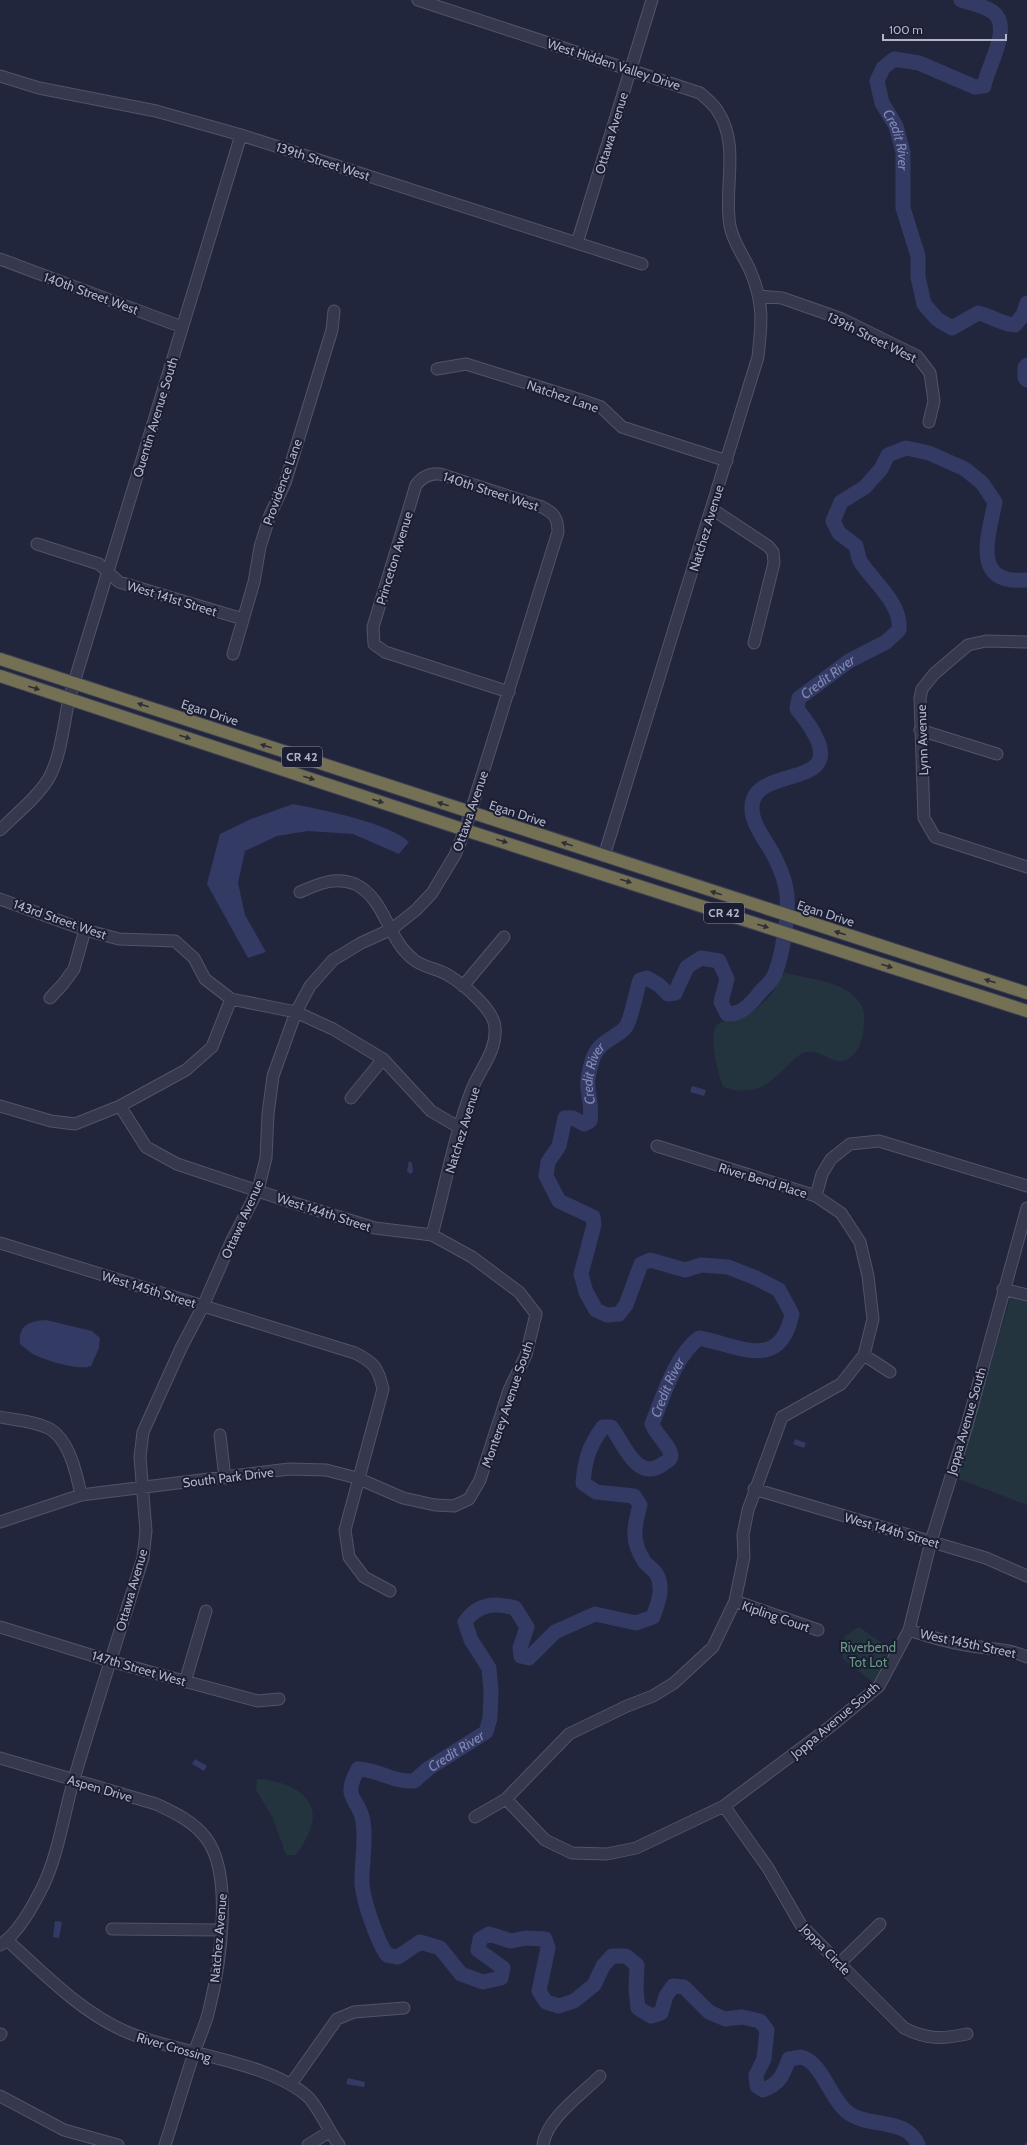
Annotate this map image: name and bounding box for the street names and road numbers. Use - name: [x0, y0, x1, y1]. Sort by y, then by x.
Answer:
- street label: West Hidden Valley Drive: [545, 35, 683, 93]
- street label: Ottawa Avenue: [591, 90, 631, 176]
- street label: 139th Street West: [274, 138, 372, 184]
- street label: 140th Street West: [41, 268, 141, 318]
- street label: 139th Street West: [825, 308, 920, 366]
- street label: Quentin Avenue South: [129, 355, 181, 479]
- street label: Natchez Lane: [525, 376, 601, 416]
- street label: Providence Lane: [259, 436, 305, 527]
- street label: 140th Street West: [441, 468, 541, 514]
- street label: Natchez Avenue: [685, 483, 727, 573]
- street label: Princeton Avenue: [372, 509, 416, 607]
- street label: West 141st Street: [125, 577, 220, 619]
- street label: Egan Drive: [179, 695, 241, 729]
- street label: Lynn Avenue: [913, 704, 931, 776]
- road number: CR 42: [282, 747, 322, 767]
- street label: Ottawa Avenue: [449, 768, 491, 854]
- street label: Egan Drive: [487, 796, 549, 830]
- street label: 143rd Street West: [11, 896, 109, 943]
- street label: Egan Drive: [795, 896, 857, 930]
- road number: CR 42: [704, 903, 744, 923]
- street label: Natchez Avenue: [441, 1085, 483, 1175]
- street label: River Bend Place: [717, 1159, 809, 1201]
- street label: Ottawa Avenue: [217, 1177, 267, 1261]
- street label: West 144th Street: [275, 1189, 374, 1235]
- street label: West 145th Street: [100, 1267, 199, 1311]
- street label: Monterey Avenue South: [478, 1339, 536, 1469]
- street label: Joppa Avenue South: [943, 1365, 989, 1478]
- street label: South Park Drive: [182, 1463, 275, 1491]
- street label: West 144th Street: [843, 1509, 942, 1551]
- street label: Ottawa Avenue: [112, 1547, 150, 1633]
- street label: Kipling Court: [740, 1597, 812, 1635]
- street label: West 145th Street: [919, 1625, 1018, 1661]
- street label: 147th Street West: [90, 1647, 189, 1689]
- street label: Joppa Avenue South: [787, 1678, 883, 1762]
- street label: Aspen Drive: [66, 1771, 135, 1805]
- street label: Natchez Avenue: [206, 1892, 230, 1983]
- street label: Joppa Circle: [797, 1919, 854, 1978]
- street label: River Crossing: [135, 2029, 214, 2065]

